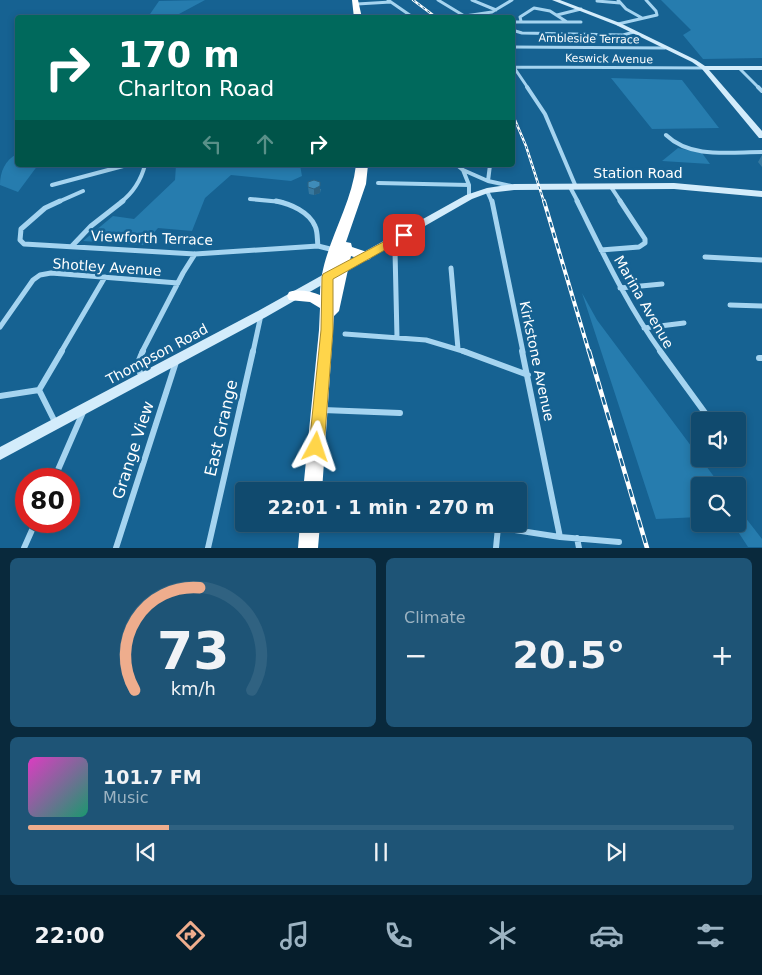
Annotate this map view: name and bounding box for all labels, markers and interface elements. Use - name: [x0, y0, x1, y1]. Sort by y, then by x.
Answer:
- street label: Ambleside Terrace: [538, 32, 640, 46]
- icon: right: [35, 35, 100, 100]
- text: 170 m: [118, 35, 240, 75]
- street label: Keswick Avenue: [565, 52, 653, 66]
- text: Charlton Road: [118, 76, 274, 101]
- icon: left: [198, 130, 226, 158]
- icon: ahead: [251, 130, 279, 158]
- icon: right: [304, 130, 332, 158]
- street label: Station Road: [593, 165, 683, 181]
- pin: [383, 214, 425, 256]
- icon: arrive: [390, 221, 418, 249]
- street label: Viewforth Terrace: [91, 228, 213, 248]
- street label: Marina Avenue: [611, 253, 677, 351]
- street label: Shotley Avenue: [52, 255, 162, 279]
- street label: Kirkstone Avenue: [516, 300, 558, 422]
- street label: Thompson Road: [103, 320, 211, 388]
- street label: East Grange: [201, 378, 241, 478]
- street label: Grange View: [108, 399, 158, 501]
- map controls: [691, 412, 746, 532]
- button: sound: [691, 412, 746, 467]
- position arrow: [289, 420, 341, 472]
- speed limit sign: 80: [15, 468, 80, 533]
- button: search: [691, 477, 746, 532]
- text: 22:01 · 1 min · 270 m: [267, 496, 495, 518]
- text: Climate: [404, 608, 466, 627]
- text: 73: [157, 621, 229, 681]
- text: 20.5°: [513, 633, 625, 677]
- text: −: [404, 639, 427, 672]
- text: +: [711, 639, 734, 672]
- text: km/h: [170, 678, 216, 699]
- text: 101.7 FM: [103, 766, 202, 788]
- text: Music: [103, 788, 149, 807]
- icon: previous: [132, 838, 160, 866]
- icon: pause: [367, 838, 395, 866]
- icon: next: [602, 838, 630, 866]
- icon: directions: [173, 918, 208, 953]
- icon: music: [277, 918, 312, 953]
- icon: phone: [381, 918, 416, 953]
- icon: climate: [485, 918, 520, 953]
- icon: car: [589, 918, 624, 953]
- icon: filters: [693, 918, 728, 953]
- text: 22:00: [34, 923, 104, 948]

